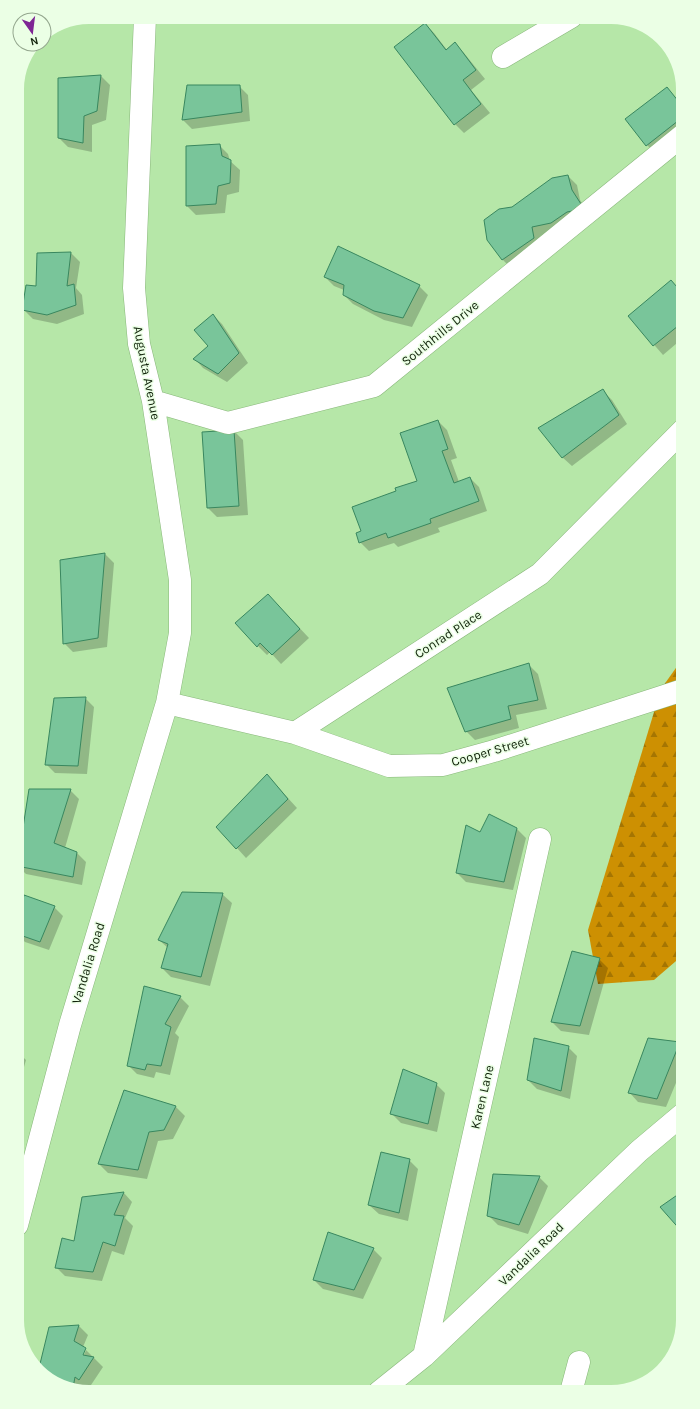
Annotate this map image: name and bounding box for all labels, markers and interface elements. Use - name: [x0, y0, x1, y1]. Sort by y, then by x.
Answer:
- north arrow: [12, 12, 52, 52]
- text: N: [29, 34, 40, 48]
- street label: Southhills Drive: [398, 297, 482, 369]
- street label: Augusta Avenue: [131, 325, 164, 422]
- street label: Conrad Place: [412, 607, 485, 661]
- street label: Cooper Street: [450, 733, 531, 769]
- street label: Vandalia Road: [68, 920, 108, 1006]
- street label: Karen Lane: [467, 1063, 497, 1130]
- street label: Vandalia Road: [495, 1219, 567, 1289]

